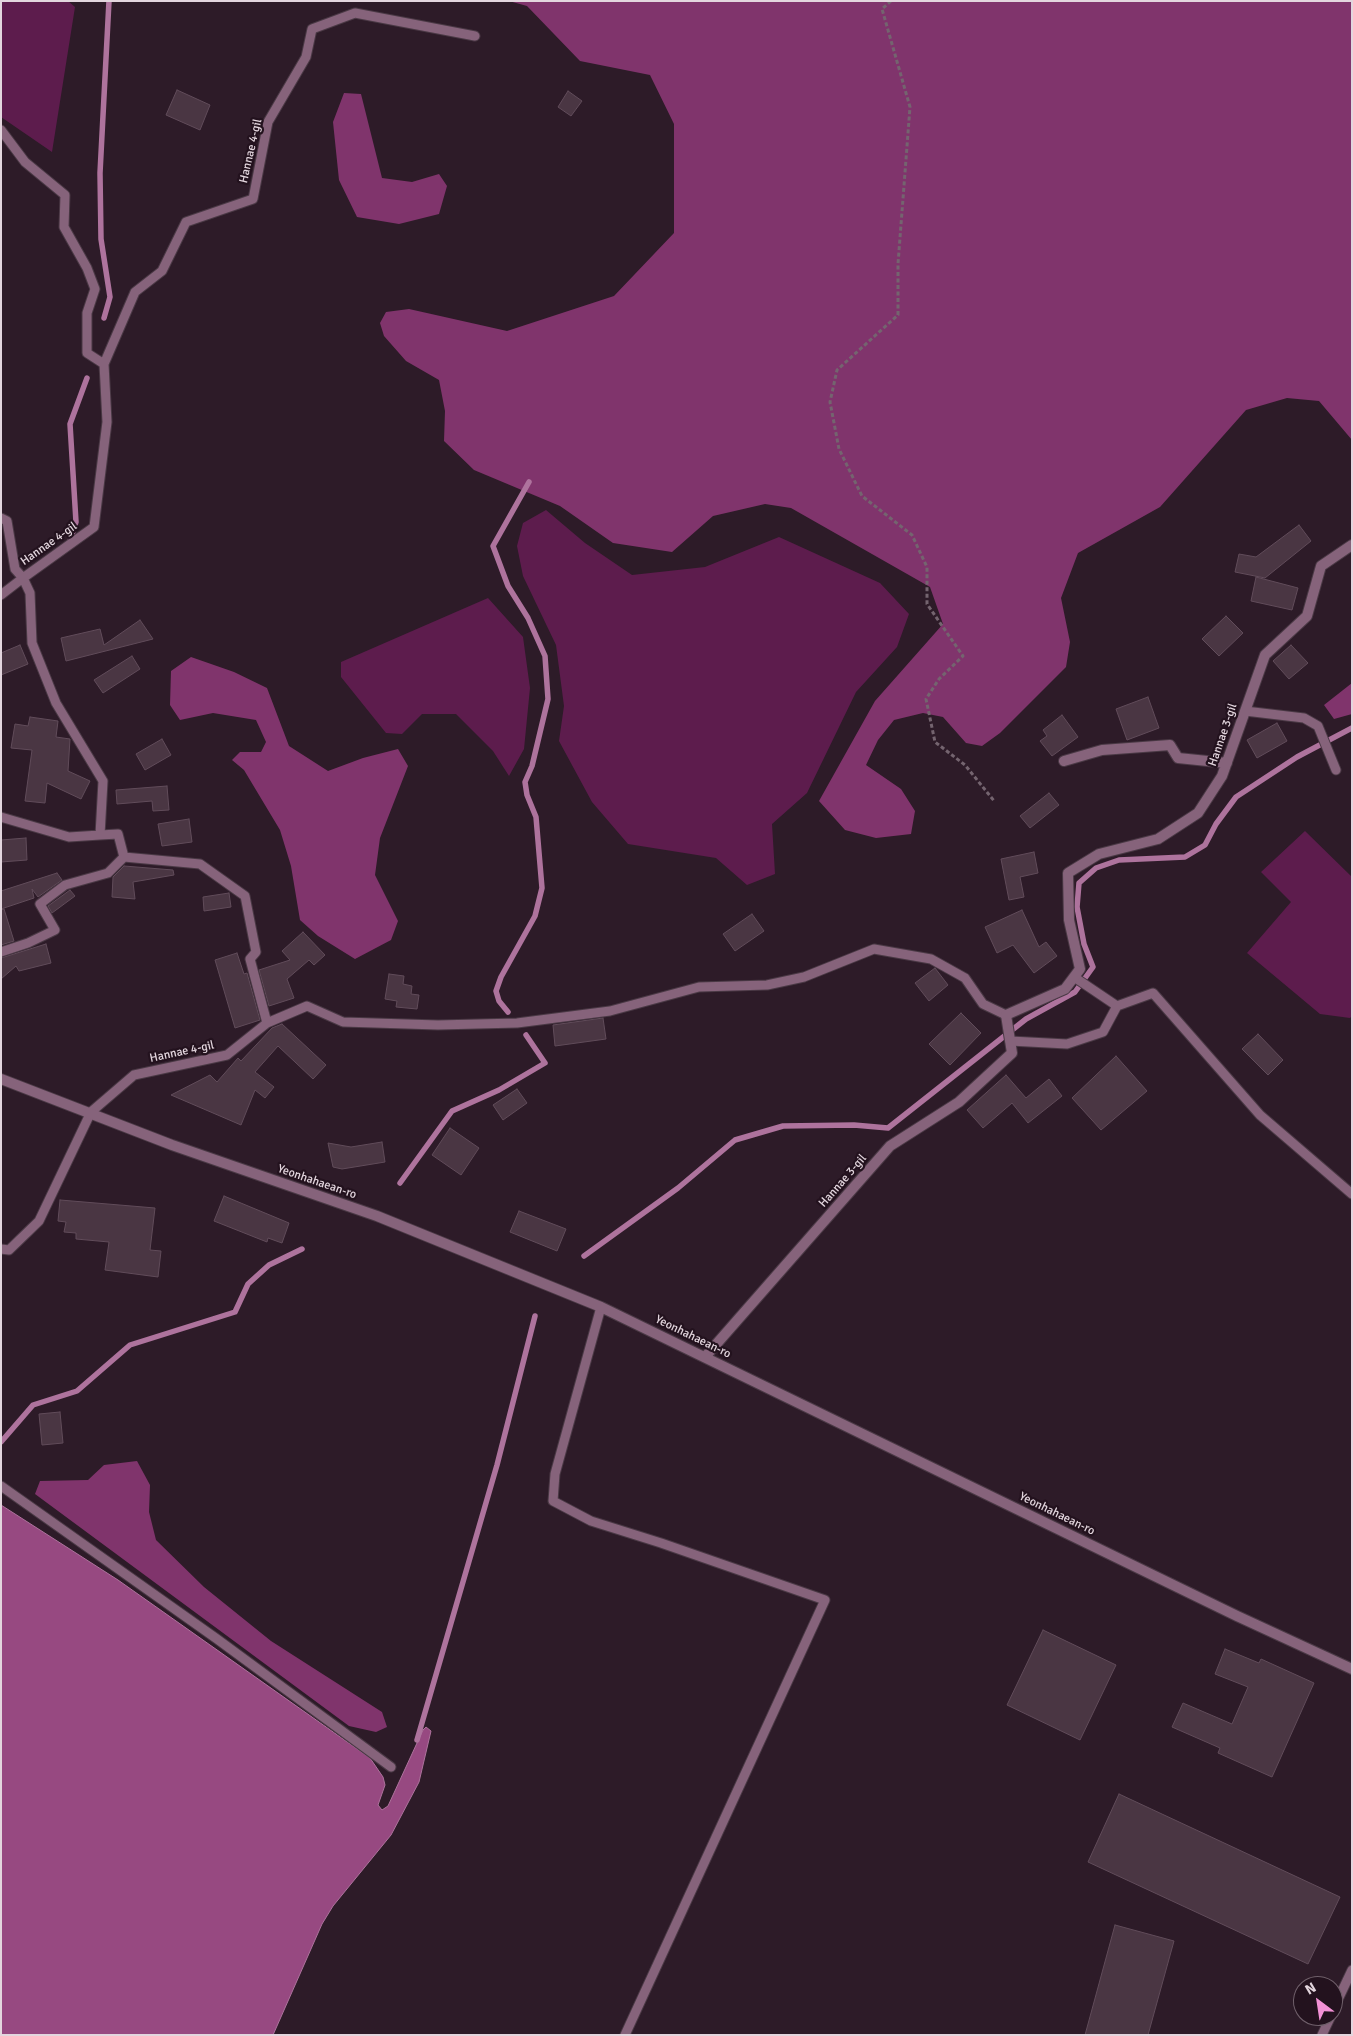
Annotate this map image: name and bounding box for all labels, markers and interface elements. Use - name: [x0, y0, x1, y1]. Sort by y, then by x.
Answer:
- street label: Hannae 4-gil: [237, 117, 265, 185]
- street label: Hannae 4-gil: [18, 519, 80, 569]
- street label: Hannae 3-gil: [1205, 702, 1241, 768]
- street label: Hannae 4-gil: [148, 1038, 216, 1066]
- street label: Hannae 3-gil: [816, 1151, 870, 1211]
- street label: Yeonhahaean-ro: [276, 1162, 358, 1202]
- street label: Yeonhahaean-ro: [653, 1312, 733, 1362]
- street label: Yeonhahaean-ro: [1017, 1489, 1097, 1539]
- north arrow: [1293, 1976, 1343, 2026]
- text: N: [1302, 1979, 1319, 1998]

